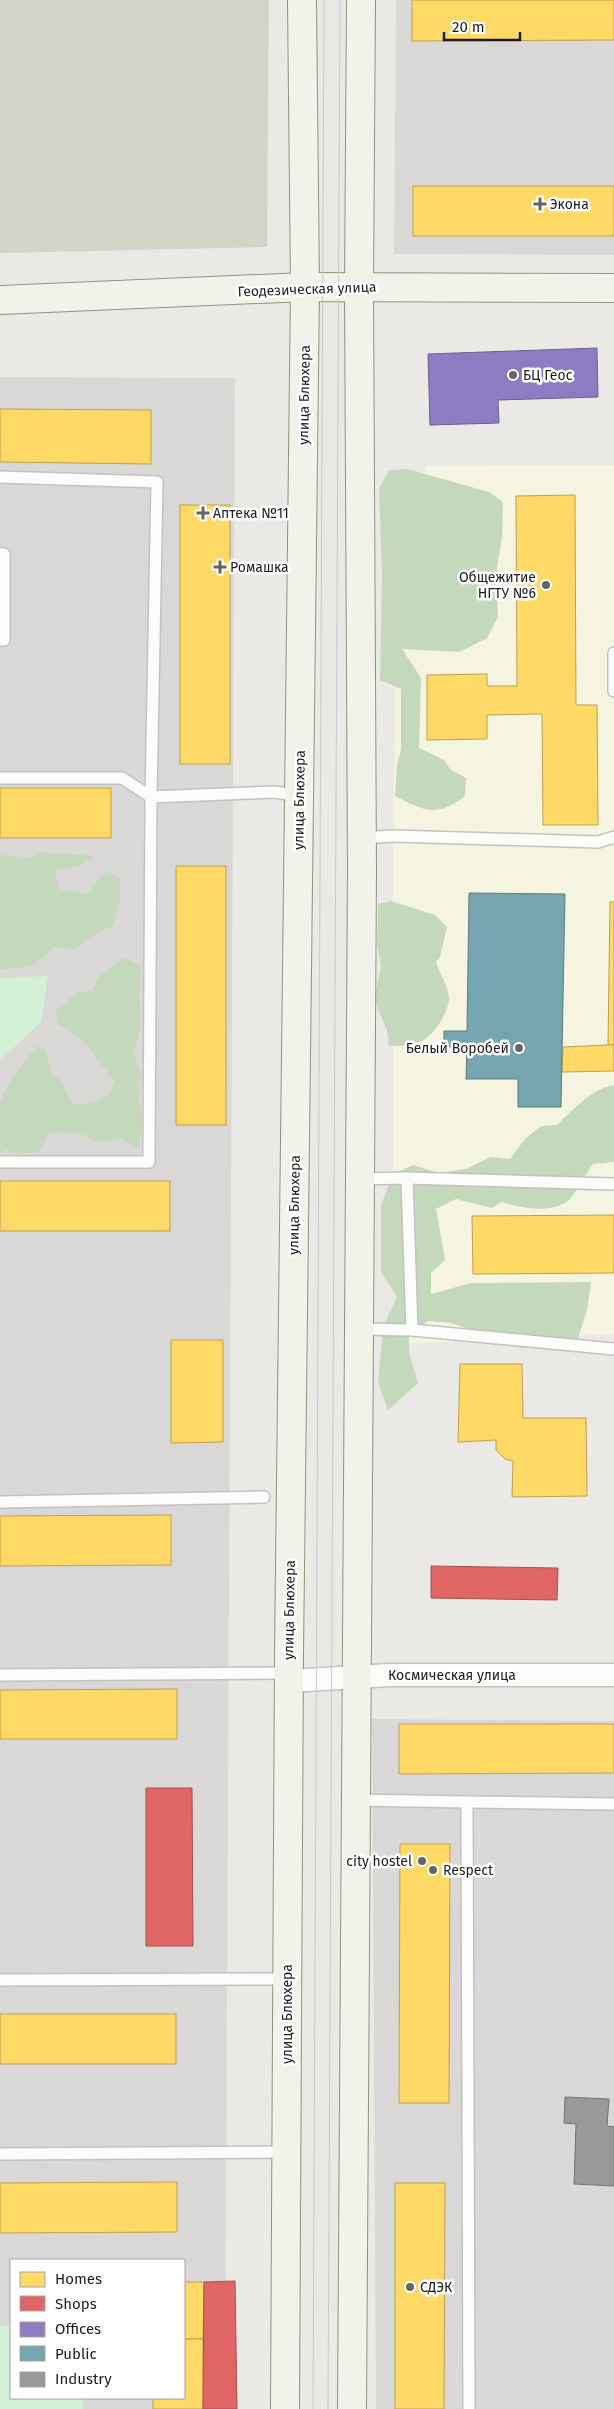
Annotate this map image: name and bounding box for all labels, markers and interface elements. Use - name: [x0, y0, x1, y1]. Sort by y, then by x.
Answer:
- scale bar: [444, 10, 520, 42]
- text: 20 m: [452, 18, 485, 36]
- place label: Экона: [550, 196, 589, 213]
- marker: Экона: [534, 198, 546, 210]
- street label: Геодезическая улица: [237, 279, 377, 300]
- street label: улица Блюхера: [295, 345, 314, 445]
- place label: БЦ Геос: [523, 367, 573, 384]
- marker: БЦ Геос: [507, 369, 519, 381]
- place label: Аптека №11: [213, 505, 289, 522]
- marker: Аптека №11: [197, 507, 209, 519]
- place label: Ромашка: [230, 559, 289, 576]
- marker: Ромашка: [214, 561, 226, 573]
- place label: Общежитие НГТУ №6: [459, 569, 536, 602]
- marker: Общежитие НГТУ №6: [540, 579, 552, 591]
- street label: улица Блюхера: [290, 750, 309, 850]
- place label: Белый Воробей: [406, 1040, 509, 1057]
- marker: Белый Воробей: [513, 1042, 525, 1054]
- street label: улица Блюхера: [285, 1155, 304, 1255]
- street label: улица Блюхера: [280, 1560, 299, 1660]
- street label: Космическая улица: [388, 1667, 516, 1684]
- place label: city hostel: [346, 1853, 412, 1870]
- marker: city hostel: [416, 1855, 428, 1867]
- place label: Respect: [443, 1862, 494, 1879]
- marker: Respect: [427, 1864, 439, 1876]
- street label: улица Блюхера: [279, 1964, 296, 2064]
- legend: [10, 2259, 185, 2399]
- text: Homes: [55, 2270, 102, 2288]
- place label: СДЭК: [420, 2279, 453, 2296]
- marker: СДЭК: [404, 2281, 416, 2293]
- text: Shops: [55, 2295, 97, 2313]
- text: Offices: [55, 2320, 101, 2338]
- text: Public: [55, 2345, 97, 2363]
- text: Industry: [55, 2370, 112, 2388]

